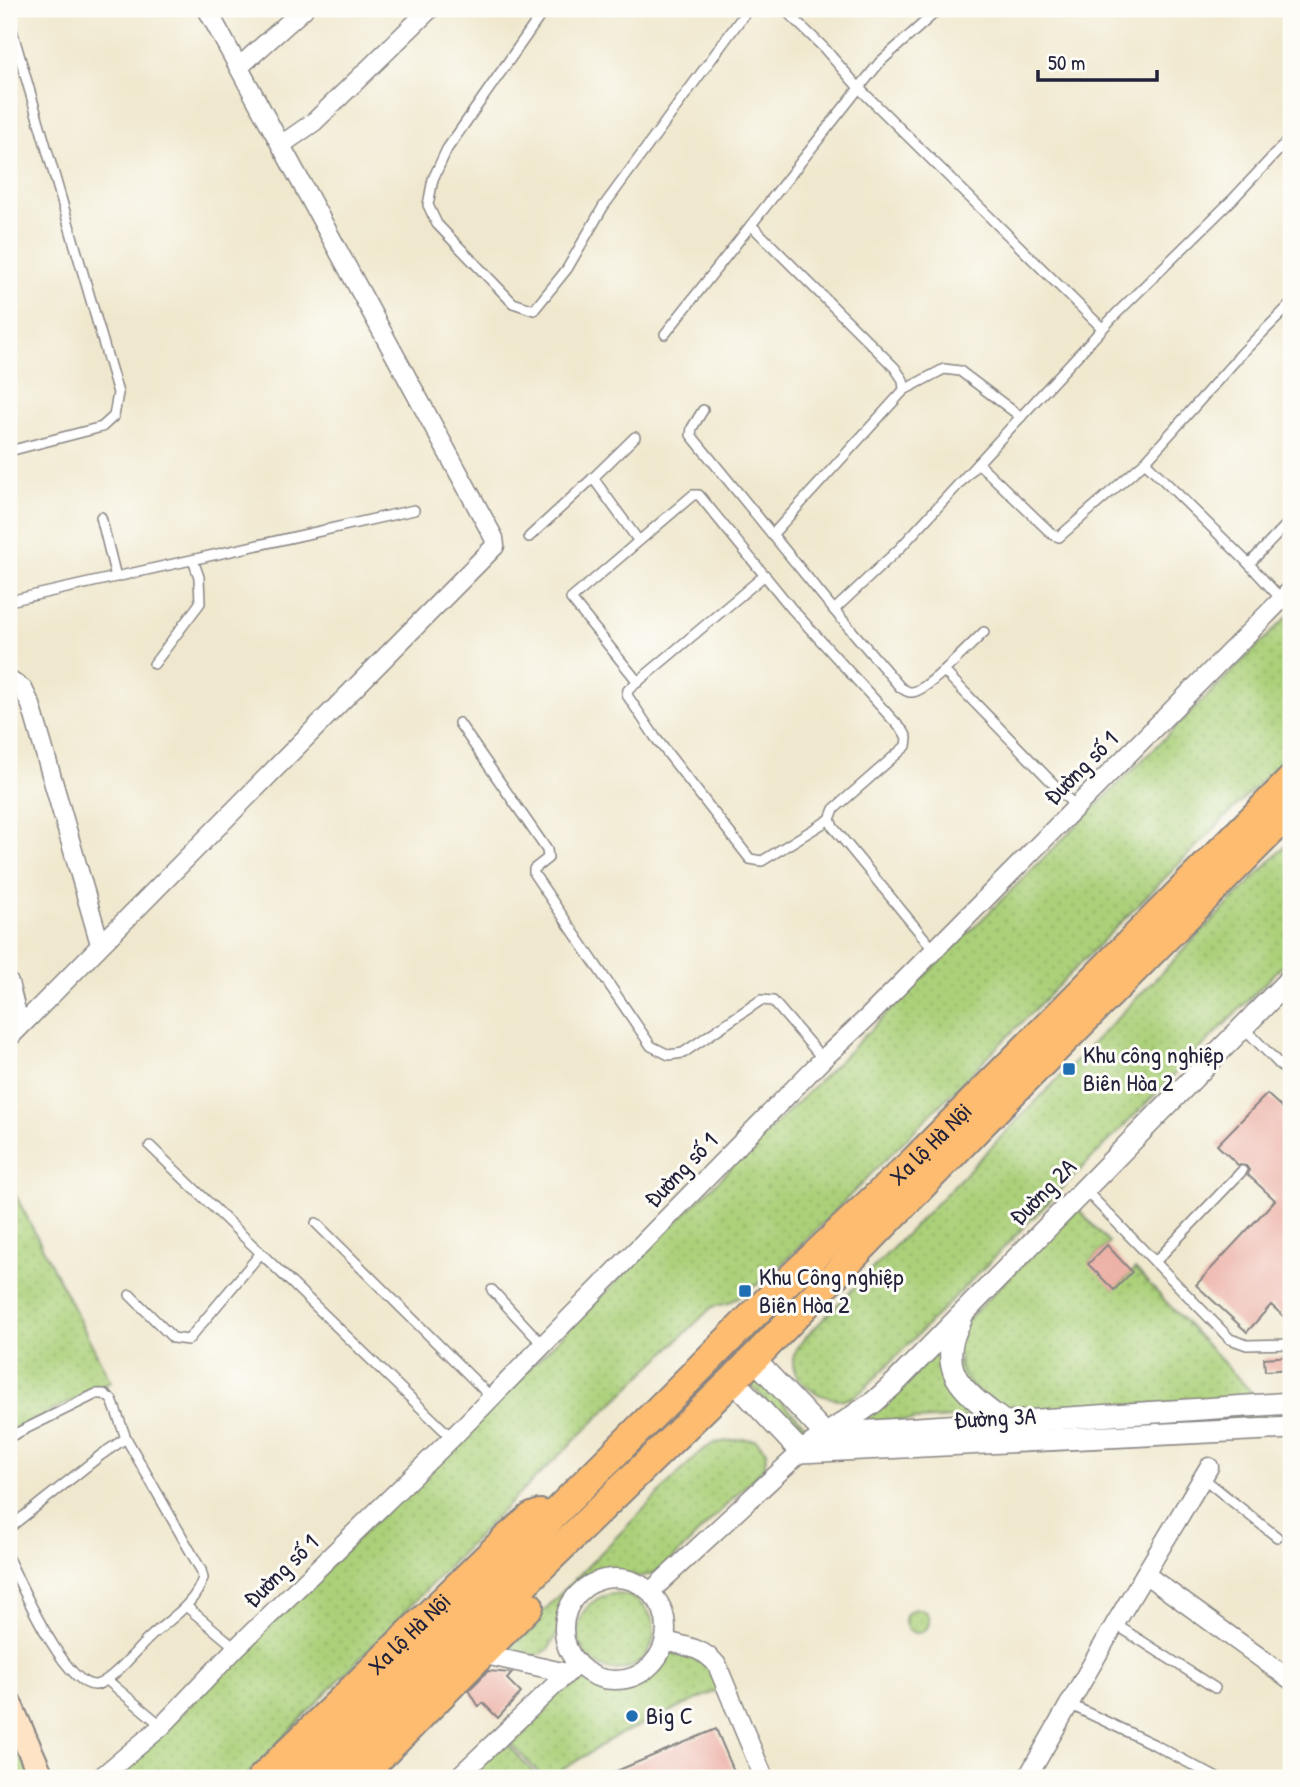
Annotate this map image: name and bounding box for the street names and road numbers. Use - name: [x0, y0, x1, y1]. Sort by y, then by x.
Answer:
- street label: Đường số 1: [1036, 723, 1124, 811]
- street label: Xa lộ Hà Nội: [881, 1095, 978, 1192]
- street label: Đường số 1: [637, 1125, 724, 1214]
- street label: Đường 2A: [1002, 1151, 1083, 1232]
- street label: Đường 3A: [953, 1399, 1037, 1435]
- street label: Đường số 1: [236, 1527, 325, 1614]
- street label: Xa lộ Hà Nội: [360, 1585, 457, 1681]

